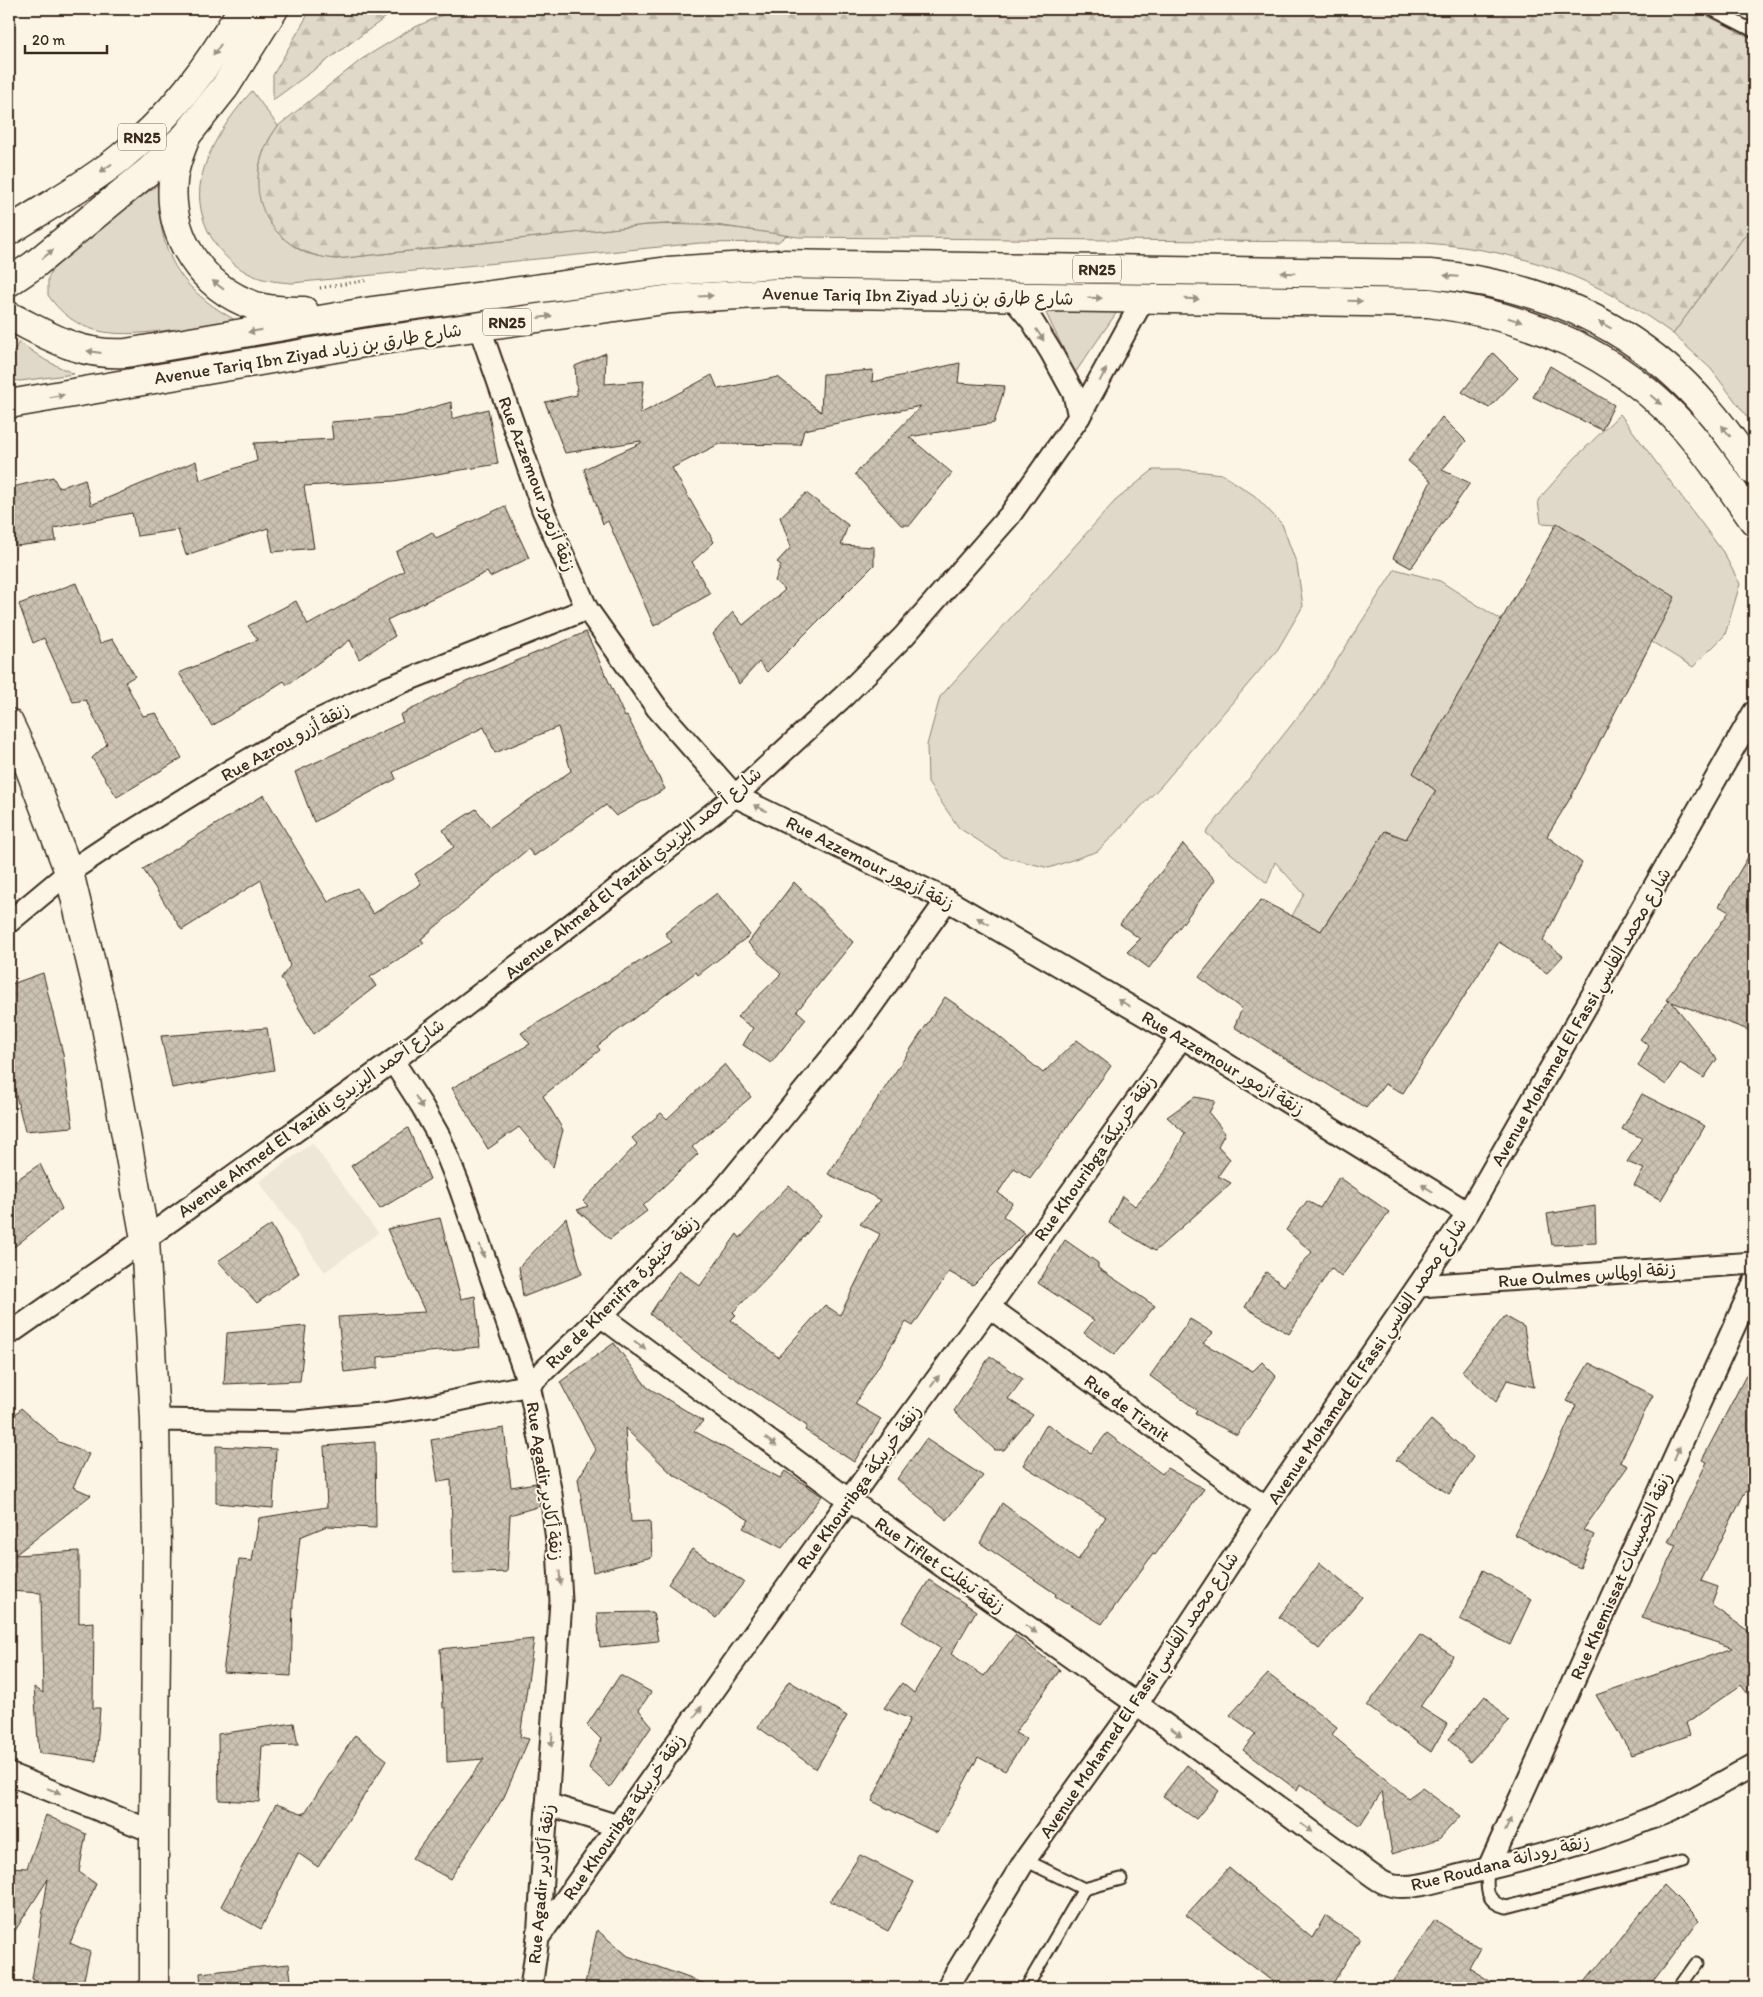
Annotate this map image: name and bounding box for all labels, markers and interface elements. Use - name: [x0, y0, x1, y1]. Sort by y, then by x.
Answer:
- scale bar: [25, 22, 108, 54]
- text: 20 m: [32, 31, 66, 49]
- one-way arrow: [212, 44, 222, 57]
- road number: RN25: [118, 124, 166, 150]
- one-way arrow: [99, 163, 113, 173]
- one-way arrow: [41, 248, 54, 259]
- road number: RN25: [1073, 255, 1121, 282]
- one-way arrow: [1280, 269, 1296, 277]
- one-way arrow: [1442, 272, 1458, 280]
- one-way arrow: [212, 280, 225, 291]
- street label: Avenue Tariq Ibn Ziyad شارع طارق بن زياد: [762, 282, 1074, 311]
- one-way arrow: [699, 292, 715, 300]
- one-way arrow: [1087, 294, 1103, 302]
- one-way arrow: [1185, 295, 1201, 303]
- one-way arrow: [1347, 298, 1363, 306]
- road number: RN25: [483, 308, 531, 336]
- one-way arrow: [538, 312, 554, 320]
- one-way arrow: [1508, 317, 1523, 325]
- street label: Avenue Tariq Ibn Ziyad شارع طارق بن زياد: [153, 319, 464, 390]
- one-way arrow: [1598, 320, 1611, 329]
- one-way arrow: [246, 327, 262, 335]
- one-way arrow: [1036, 328, 1045, 342]
- one-way arrow: [86, 348, 102, 356]
- one-way arrow: [1098, 368, 1107, 381]
- one-way arrow: [49, 391, 65, 399]
- street label: Rue Azzemour زنقة أزمور: [493, 393, 581, 575]
- one-way arrow: [1649, 394, 1662, 405]
- one-way arrow: [1720, 425, 1731, 438]
- street label: Rue Azrou زنقة أزرو: [217, 698, 353, 786]
- street label: Avenue Ahmed El Yazidi شارع أحمد اليزيدي: [500, 762, 767, 985]
- one-way arrow: [753, 804, 768, 812]
- street label: Rue Azzemour زنقة أزمور: [782, 811, 958, 915]
- street label: Avenue Mohamed El Fassi شارع محمد الفاسي: [1486, 864, 1680, 1173]
- one-way arrow: [977, 917, 990, 926]
- one-way arrow: [1116, 999, 1131, 1007]
- street label: Rue Azzemour زنقة أزمور: [1138, 1006, 1308, 1120]
- street label: Avenue Ahmed El Yazidi شارع أحمد اليزيدي: [173, 1014, 450, 1224]
- street label: Rue Khouribga زنقة خريبكة: [1029, 1071, 1161, 1245]
- one-way arrow: [415, 1095, 424, 1108]
- one-way arrow: [1420, 1183, 1433, 1192]
- street label: Rue de Khenifra زنقة خنيفرة: [541, 1211, 703, 1373]
- street label: Avenue Mohamed El Fassi شارع محمد الفاسي: [1263, 1214, 1476, 1511]
- one-way arrow: [479, 1244, 487, 1259]
- street label: Rue Oulmes زنقة اولماس: [1497, 1258, 1677, 1292]
- one-way arrow: [633, 1340, 646, 1351]
- street label: Rue de Tiznit: [1080, 1370, 1174, 1447]
- one-way arrow: [930, 1374, 940, 1388]
- street label: Rue Agadir زنقة أكادير: [522, 1400, 568, 1562]
- street label: Rue Khouribga زنقة خريبكة: [792, 1400, 926, 1574]
- one-way arrow: [764, 1437, 778, 1447]
- one-way arrow: [1673, 1446, 1681, 1460]
- street label: Rue Khemissat زنقة الخميسات: [1565, 1469, 1677, 1683]
- street label: Rue Tiflet زنقة تيفلت: [871, 1512, 1009, 1618]
- street label: Avenue Mohamed El Fassi شارع محمد الفاسي: [1035, 1548, 1248, 1845]
- one-way arrow: [556, 1570, 564, 1586]
- one-way arrow: [1024, 1624, 1037, 1634]
- one-way arrow: [693, 1706, 703, 1719]
- one-way arrow: [1169, 1727, 1182, 1738]
- street label: Rue Khouribga زنقة خريبكة: [558, 1730, 690, 1904]
- one-way arrow: [547, 1732, 555, 1748]
- one-way arrow: [47, 1788, 61, 1796]
- street label: Rue Agadir زنقة أكادير: [523, 1803, 559, 1965]
- one-way arrow: [1504, 1817, 1513, 1832]
- one-way arrow: [1300, 1823, 1314, 1833]
- street label: Rue Roudana زنقة رودانة: [1408, 1830, 1592, 1896]

